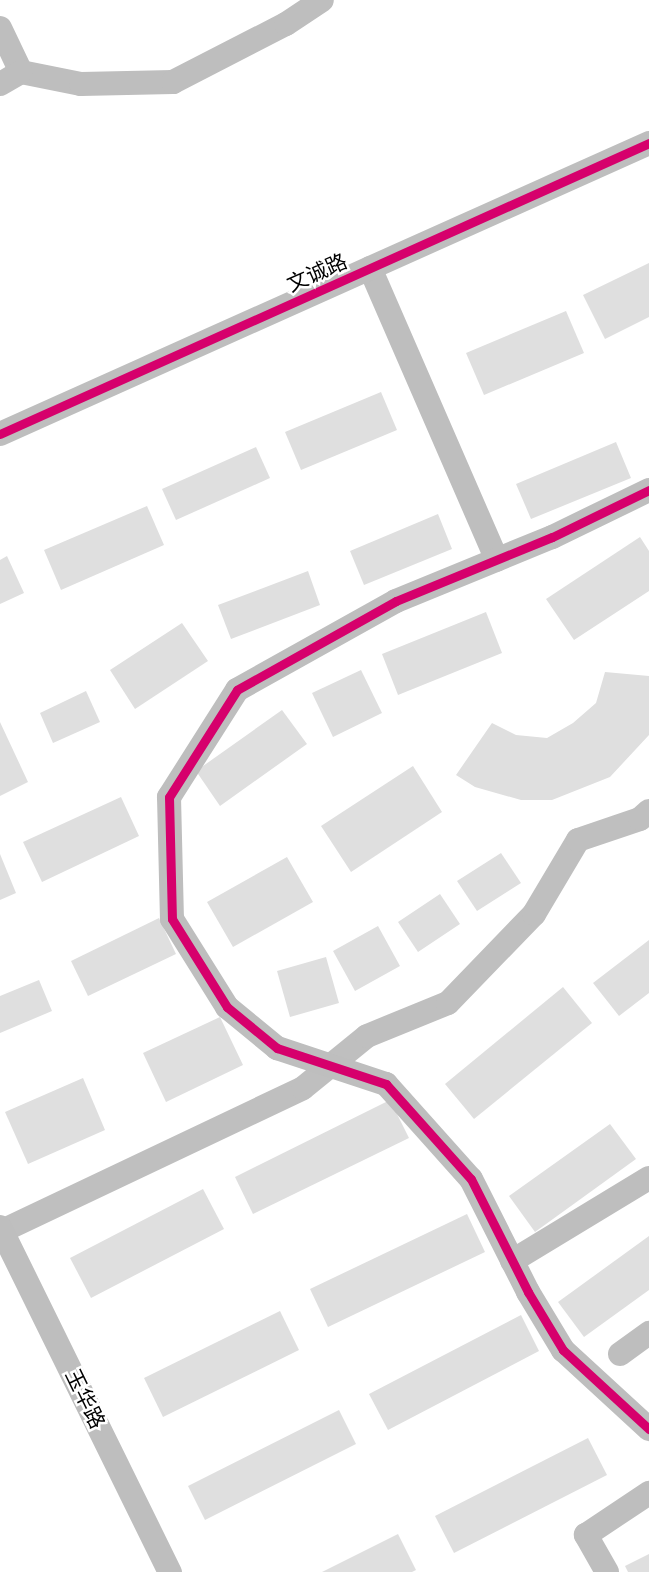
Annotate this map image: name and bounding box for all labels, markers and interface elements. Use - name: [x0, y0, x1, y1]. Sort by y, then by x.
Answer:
- street label: 文诚路: [283, 249, 351, 297]
- street label: 玉华路: [60, 1365, 110, 1433]

